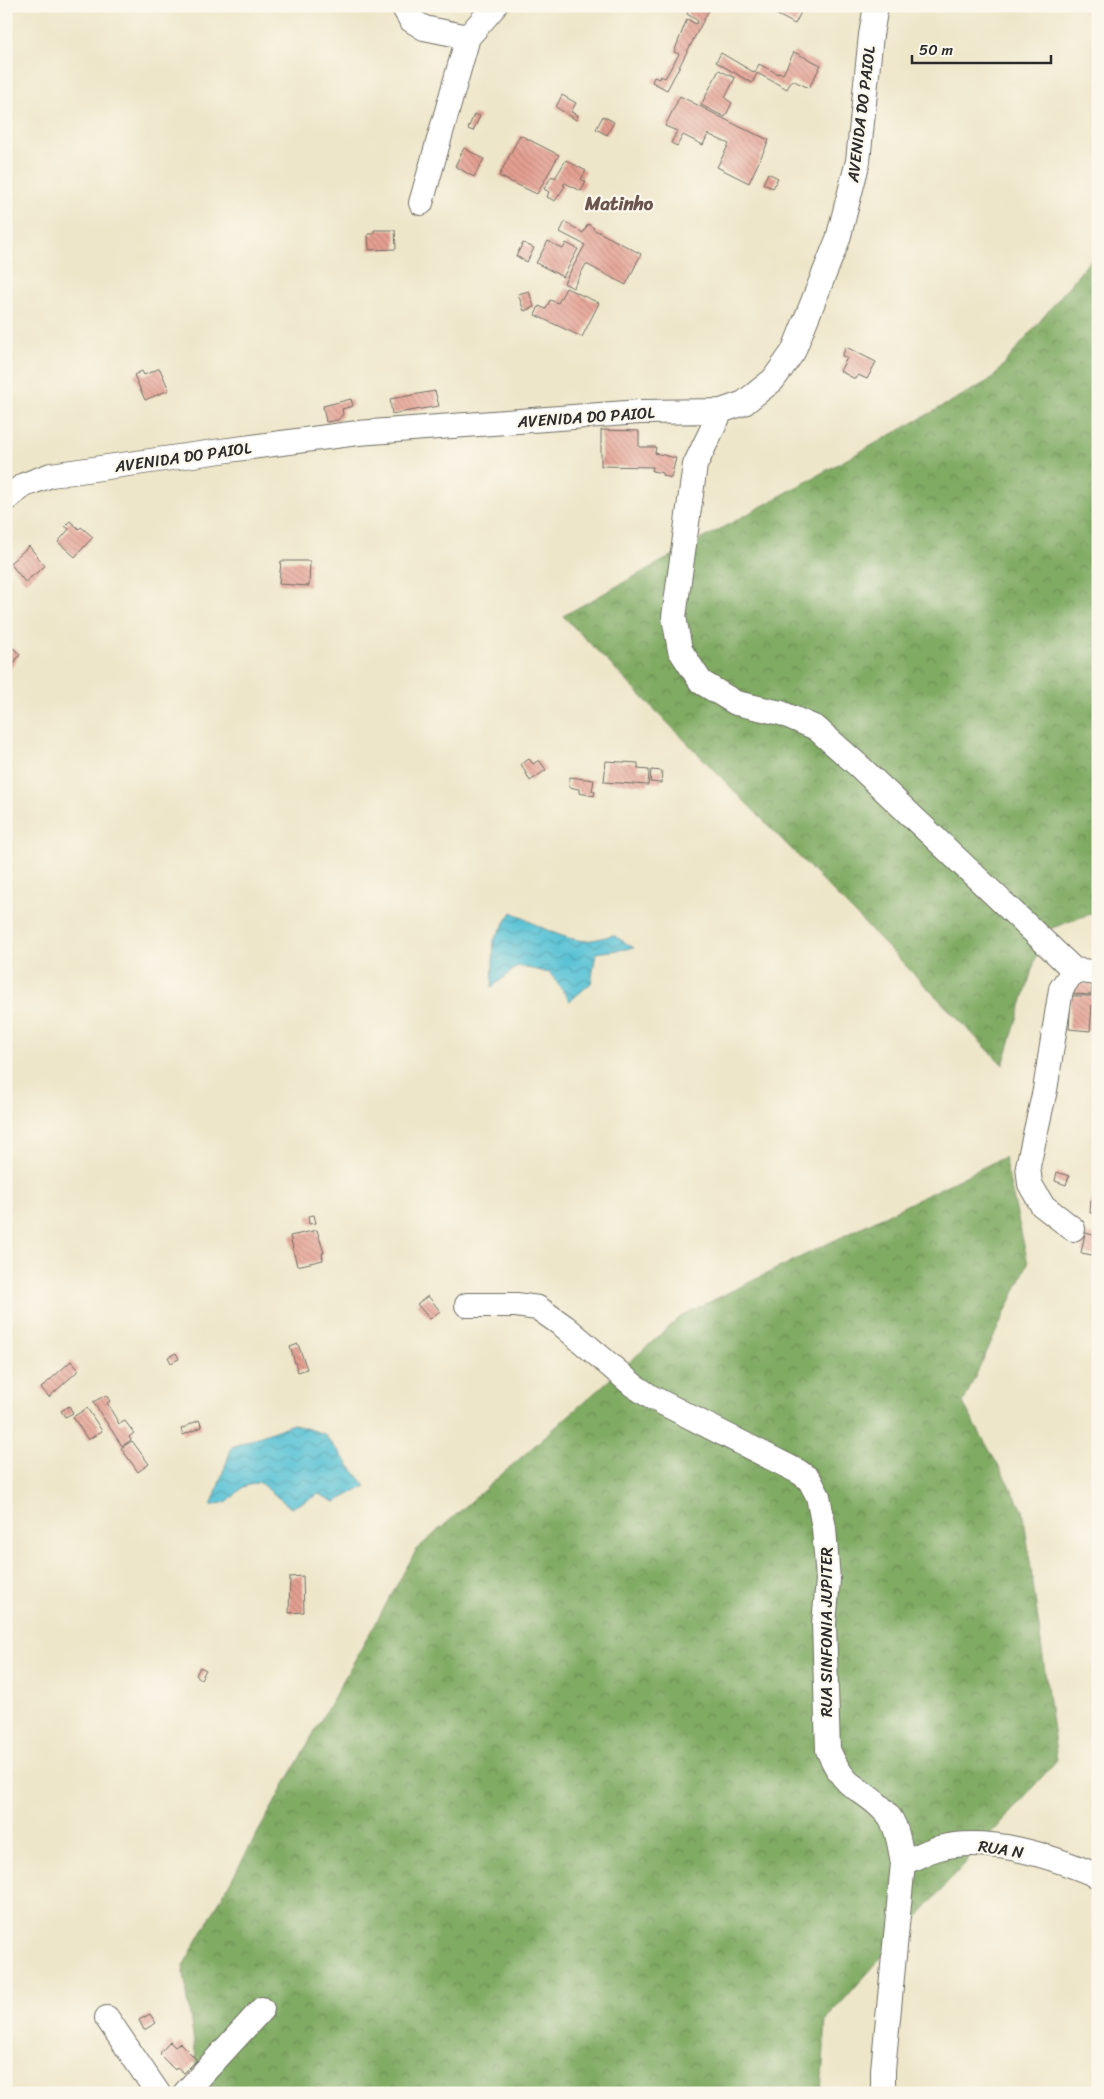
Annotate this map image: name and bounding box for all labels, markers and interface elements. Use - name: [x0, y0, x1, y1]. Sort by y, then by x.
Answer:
- scale bar: [912, 32, 1050, 64]
- text: 50 m: [919, 37, 954, 63]
- street label: AVENIDA DO PAIOL: [838, 44, 884, 185]
- district label: Matinho: [584, 187, 654, 220]
- street label: AVENIDA DO PAIOL: [516, 398, 656, 436]
- street label: AVENIDA DO PAIOL: [112, 433, 254, 481]
- street label: RUA SINFONIA JUPITER: [812, 1547, 841, 1717]
- street label: RUA N: [976, 1831, 1026, 1867]

